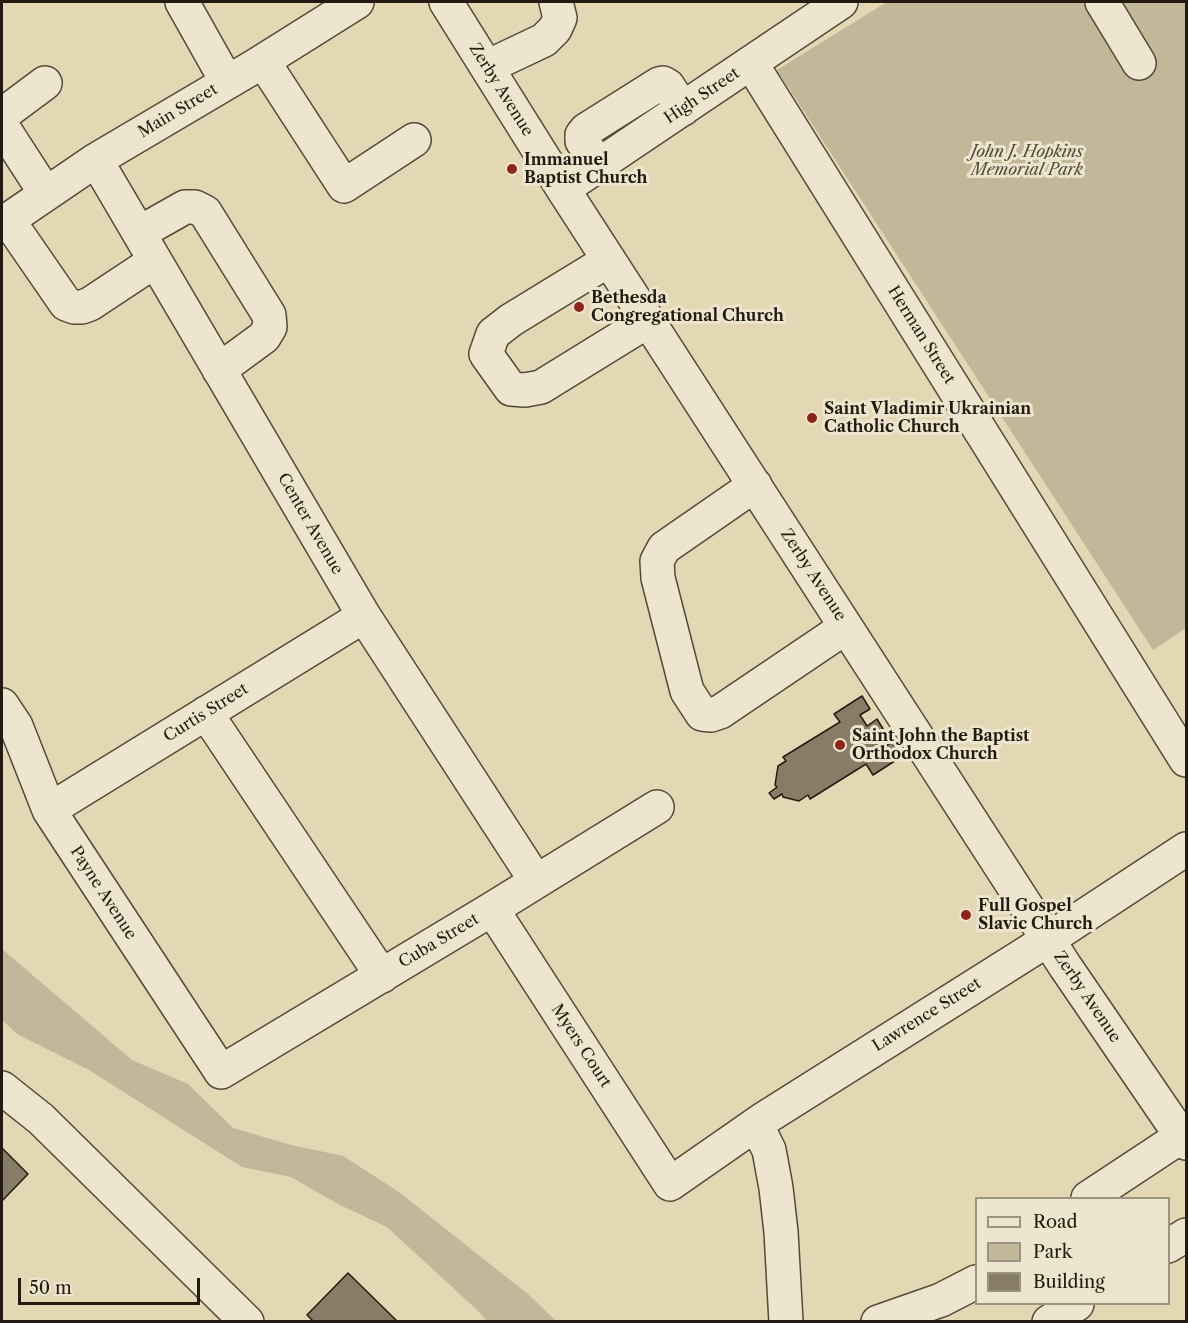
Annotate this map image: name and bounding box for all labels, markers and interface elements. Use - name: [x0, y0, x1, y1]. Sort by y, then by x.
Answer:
- street label: Zerby Avenue: [465, 40, 537, 140]
- street label: High Street: [661, 64, 743, 128]
- street label: Main Street: [135, 80, 221, 142]
- park label: John J. Hopkins Memorial Park: [971, 142, 1083, 180]
- place label: Immanuel Baptist Church: [524, 150, 648, 188]
- marker: Immanuel Baptist Church: [505, 162, 519, 176]
- street label: Herman Street: [883, 282, 959, 388]
- place label: Bethesda Congregational Church: [591, 288, 784, 326]
- marker: Bethesda Congregational Church: [572, 300, 586, 314]
- place label: Saint Vladimir Ukrainian Catholic Church: [824, 399, 1031, 437]
- marker: Saint Vladimir Ukrainian Catholic Church: [805, 411, 819, 425]
- street label: Center Avenue: [273, 470, 347, 578]
- street label: Zerby Avenue: [776, 525, 850, 625]
- street label: Curtis Street: [160, 679, 252, 747]
- place label: Saint John the Baptist Orthodox Church: [852, 726, 1029, 764]
- marker: Saint John the Baptist Orthodox Church: [833, 738, 847, 752]
- street label: Payne Avenue: [66, 843, 140, 943]
- place label: Full Gospel Slavic Church: [978, 896, 1093, 934]
- marker: Full Gospel Slavic Church: [959, 908, 973, 922]
- street label: Cuba Street: [396, 910, 482, 972]
- street label: Zerby Avenue: [1049, 948, 1125, 1046]
- street label: Lawrence Street: [869, 974, 985, 1056]
- street label: Myers Court: [547, 1001, 615, 1091]
- legend: [975, 1197, 1170, 1305]
- text: Road: [1033, 1211, 1078, 1233]
- text: Park: [1033, 1241, 1072, 1263]
- scale bar: [21, 1266, 202, 1304]
- text: Building: [1033, 1271, 1105, 1293]
- text: 50 m: [29, 1277, 72, 1299]

